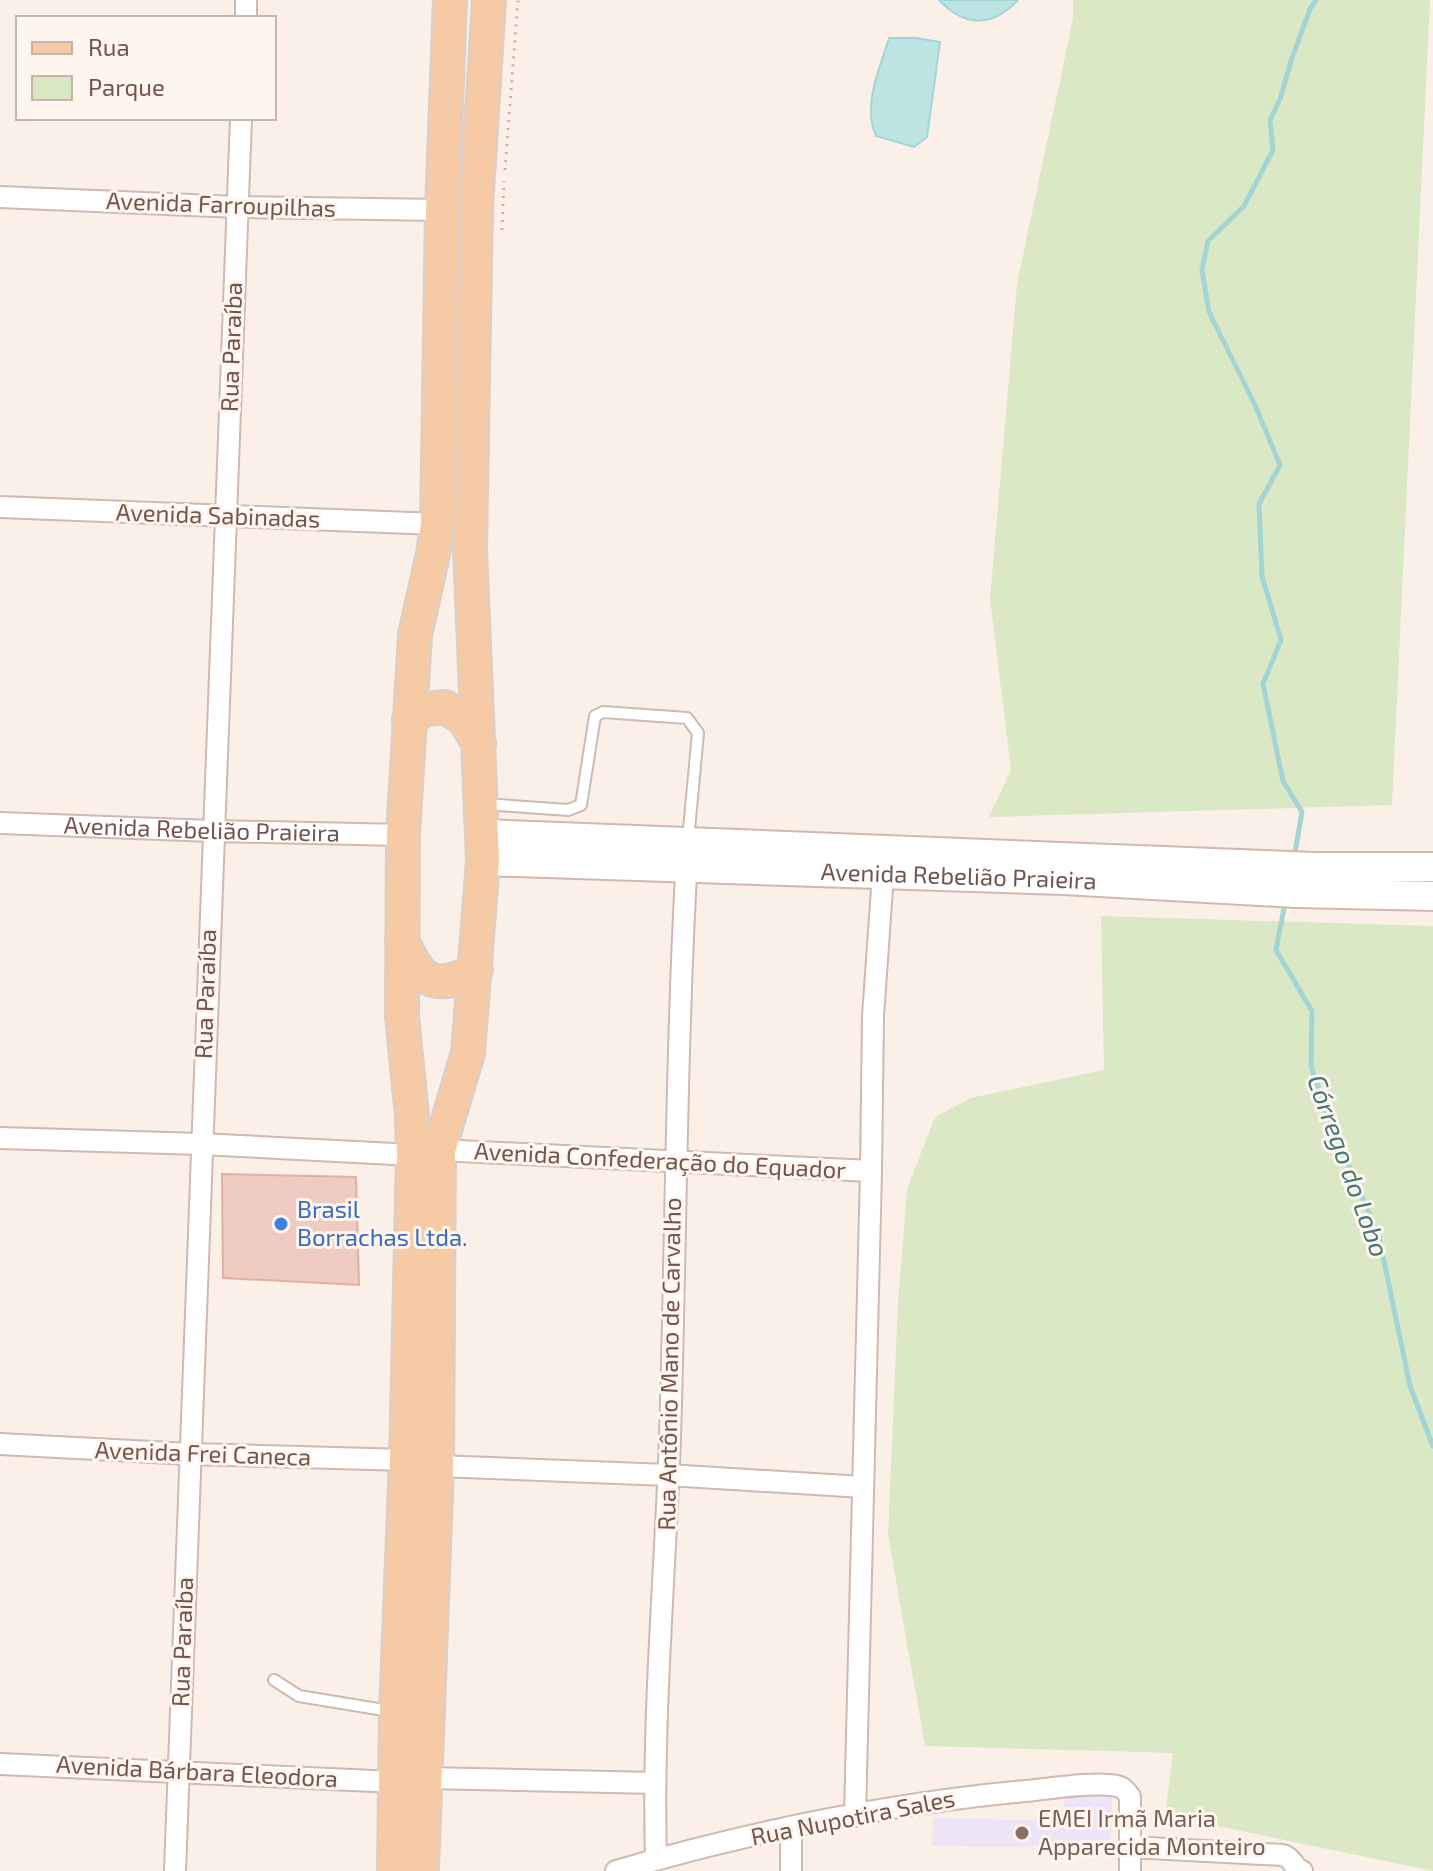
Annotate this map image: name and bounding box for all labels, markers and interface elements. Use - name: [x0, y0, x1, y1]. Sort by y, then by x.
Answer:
- legend: [16, 16, 276, 120]
- text: Rua: [88, 32, 130, 61]
- text: Parque: [88, 72, 165, 101]
- street label: Avenida Farroupilhas: [106, 185, 337, 222]
- street label: Rua Paraíba: [214, 282, 247, 412]
- street label: Avenida Sabinadas: [115, 496, 321, 533]
- street label: Avenida Rebelião Praieira: [63, 809, 340, 847]
- street label: Avenida Rebelião Praieira: [820, 856, 1098, 895]
- street label: Rua Paraíba: [188, 929, 221, 1059]
- water label: Córrego do Lobo: [1302, 1070, 1397, 1261]
- street label: Avenida Confederação do Equador: [473, 1135, 847, 1185]
- place label: Brasil Borrachas Ltda.: [297, 1194, 468, 1251]
- street label: Rua Antônio Mano de Carvalho: [651, 1197, 686, 1531]
- marker: Brasil Borrachas Ltda.: [272, 1215, 290, 1233]
- street label: Avenida Frei Caneca: [94, 1434, 312, 1471]
- street label: Rua Paraíba: [165, 1577, 198, 1707]
- street label: Avenida Bárbara Eleodora: [55, 1749, 339, 1792]
- street label: Rua Nupotira Sales: [748, 1783, 957, 1851]
- place label: EMEI Irmã Maria Apparecida Monteiro: [1038, 1803, 1266, 1860]
- marker: EMEI Irmã Maria Apparecida Monteiro: [1013, 1824, 1031, 1842]

